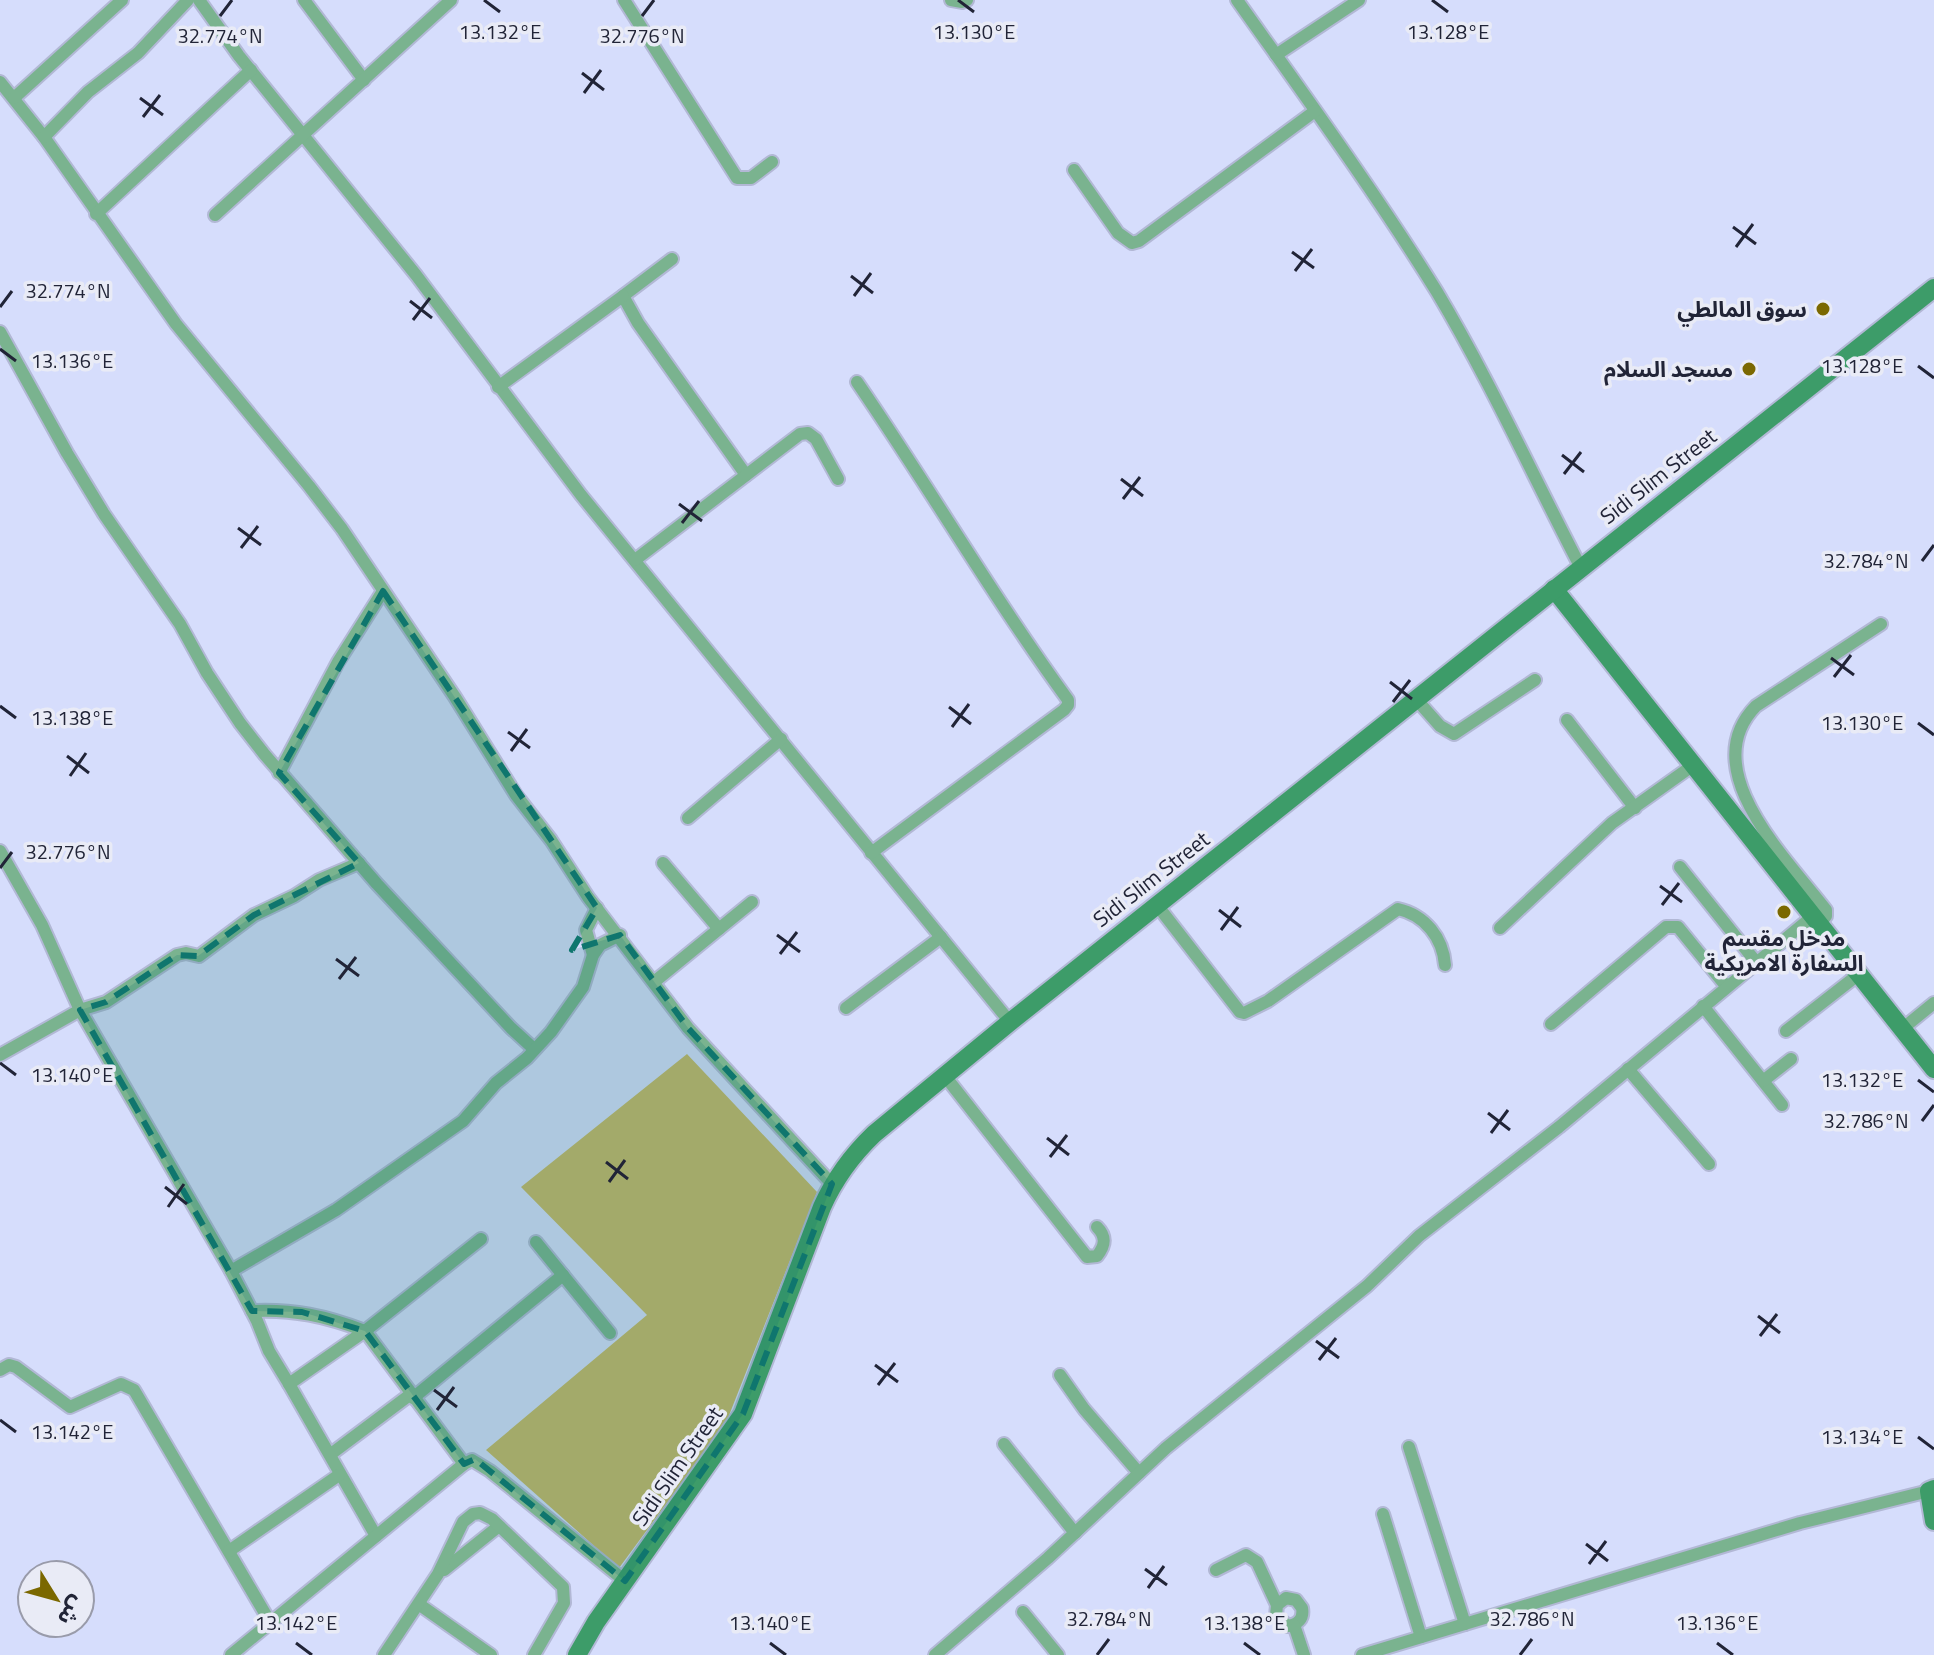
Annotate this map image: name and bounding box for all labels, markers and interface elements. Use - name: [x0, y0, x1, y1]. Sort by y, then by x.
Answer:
- text: 13.132°E: [459, 16, 541, 47]
- text: 13.130°E: [933, 16, 1015, 47]
- text: 13.128°E: [1407, 16, 1489, 47]
- text: 32.774°N: [177, 20, 263, 51]
- text: 32.776°N: [599, 20, 685, 51]
- text: 32.774°N: [25, 275, 111, 306]
- place label: سوق المالطي: [1677, 292, 1807, 327]
- marker: سوق المالطي: [1814, 300, 1832, 318]
- text: 13.136°E: [31, 345, 113, 376]
- text: 13.128°E: [1821, 350, 1903, 381]
- place label: مسجد السلام: [1604, 352, 1733, 386]
- marker: مسجد السلام: [1740, 360, 1758, 378]
- street label: Sidi Slim Street: [1592, 419, 1724, 532]
- text: 32.784°N: [1823, 545, 1909, 576]
- text: 13.138°E: [31, 702, 113, 733]
- text: 13.130°E: [1821, 707, 1903, 738]
- street label: Sidi Slim Street: [1085, 822, 1217, 935]
- text: 32.776°N: [25, 836, 111, 867]
- marker: مدخل مقسم السفارة الامريكية: [1775, 903, 1793, 921]
- place label: مدخل مقسم السفارة الامريكية: [1704, 921, 1864, 980]
- text: 13.140°E: [31, 1059, 113, 1090]
- text: 13.132°E: [1821, 1064, 1903, 1095]
- text: 32.786°N: [1823, 1105, 1909, 1136]
- street label: Sidi Slim Street: [623, 1399, 731, 1533]
- text: 13.142°E: [31, 1416, 113, 1447]
- text: 13.134°E: [1821, 1421, 1903, 1452]
- north arrow: [16, 1559, 96, 1639]
- text: ش: [49, 1589, 95, 1633]
- text: 32.784°N: [1066, 1603, 1152, 1634]
- text: 32.786°N: [1489, 1603, 1575, 1634]
- text: 13.142°E: [255, 1607, 337, 1638]
- text: 13.140°E: [729, 1607, 811, 1638]
- text: 13.138°E: [1203, 1607, 1285, 1638]
- text: 13.136°E: [1676, 1607, 1758, 1638]

